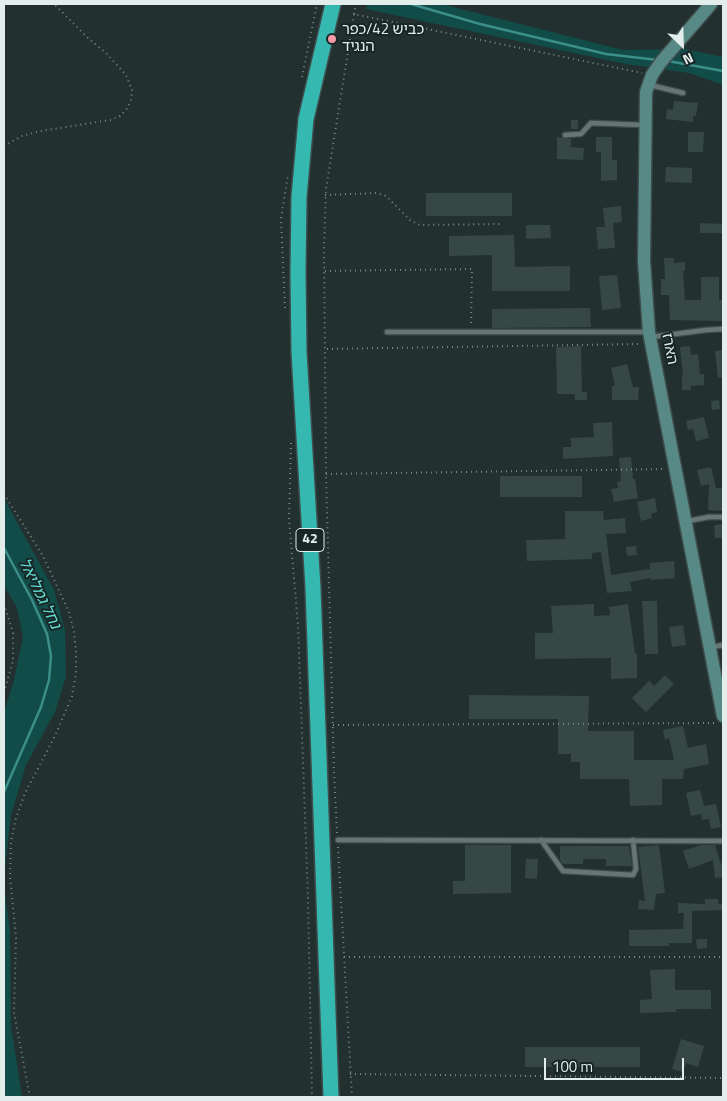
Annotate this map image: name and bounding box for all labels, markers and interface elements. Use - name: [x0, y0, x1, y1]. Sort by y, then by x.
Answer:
- north arrow: [657, 20, 707, 70]
- place label: כביש 42/כפר הנגיד: [342, 21, 424, 56]
- marker: כביש 42/כפר הנגיד: [326, 33, 338, 45]
- text: N: [680, 48, 697, 71]
- street label: הארז: [657, 332, 681, 366]
- road number: 42: [296, 528, 324, 552]
- water label: נחל גמליאל: [14, 556, 64, 632]
- scale bar: [547, 1048, 687, 1080]
- text: 100 m: [552, 1055, 593, 1078]

